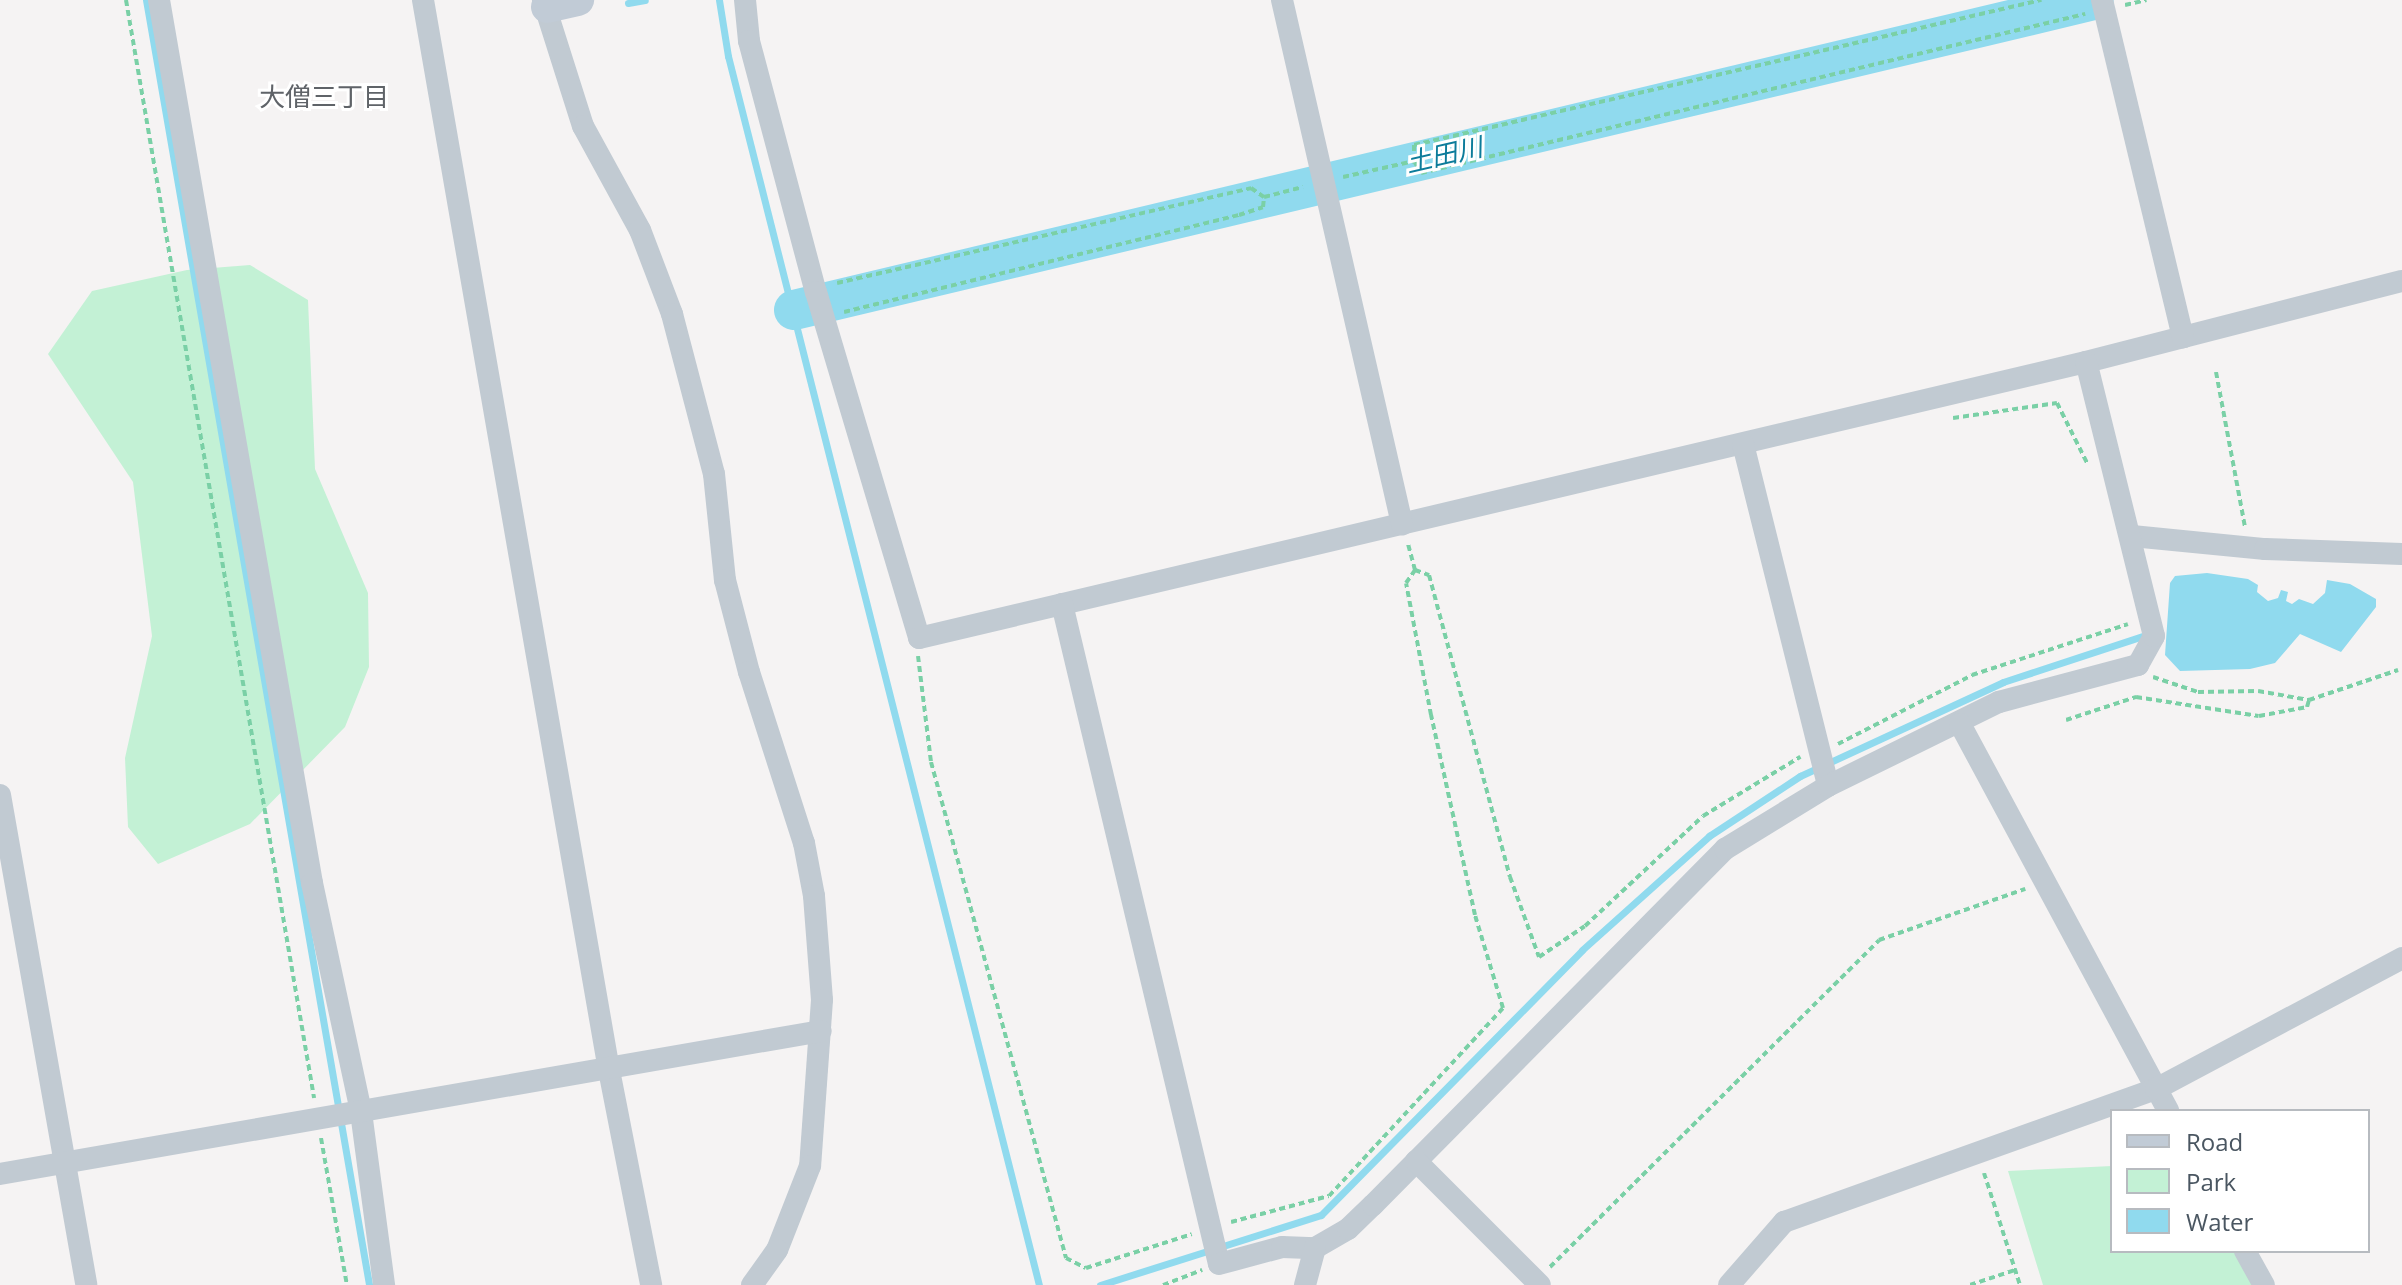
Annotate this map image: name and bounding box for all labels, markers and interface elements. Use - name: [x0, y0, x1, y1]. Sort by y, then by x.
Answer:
- district label: 大僧三丁目: [259, 81, 389, 113]
- water label: 土田川: [1402, 131, 1486, 179]
- legend: [2110, 1109, 2370, 1253]
- text: Road: [2186, 1125, 2243, 1158]
- text: Park: [2186, 1165, 2236, 1198]
- text: Water: [2186, 1205, 2253, 1238]

